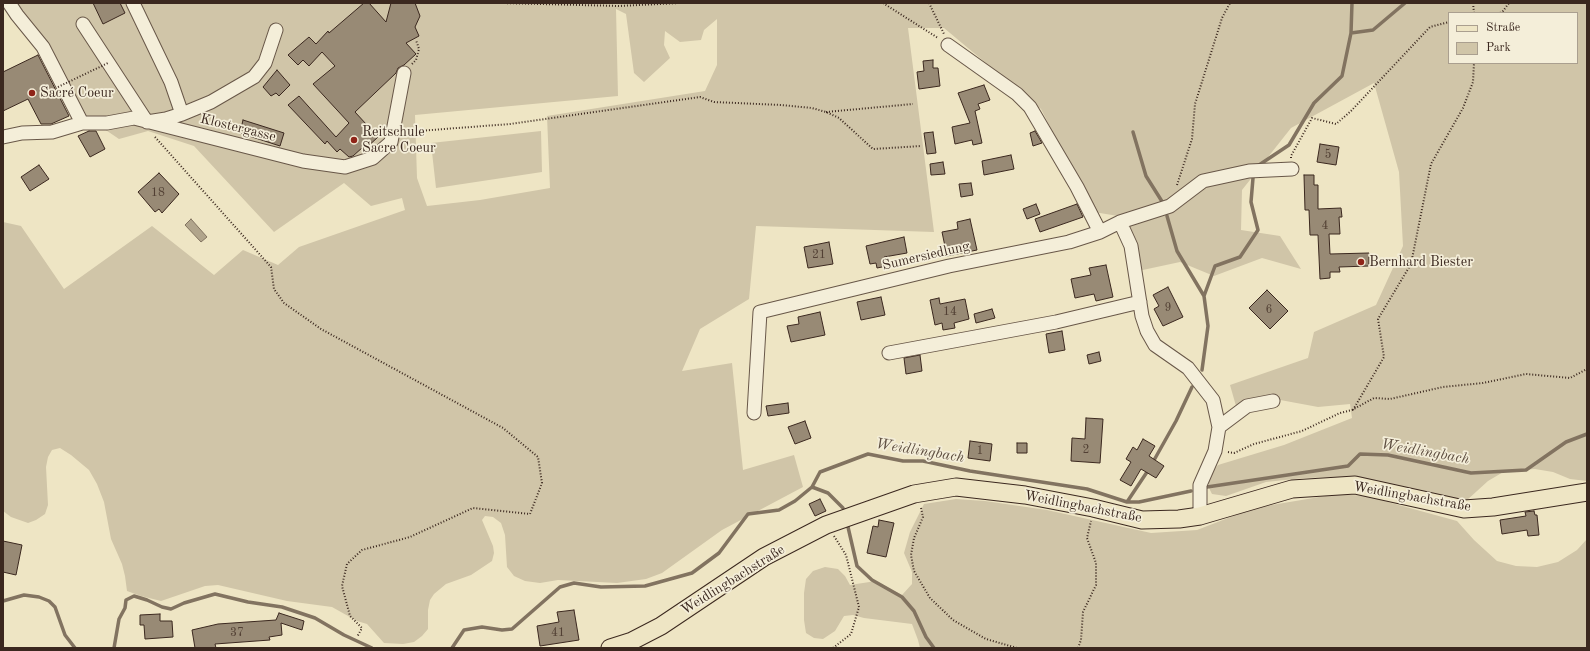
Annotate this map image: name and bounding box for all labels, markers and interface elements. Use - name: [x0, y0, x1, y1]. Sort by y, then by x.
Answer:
- legend: [1448, 12, 1578, 64]
- text: Straße: [1486, 22, 1520, 34]
- text: Park: [1486, 42, 1511, 54]
- place label: Sacré Coeur: [40, 85, 114, 101]
- marker: Sacré Coeur: [27, 88, 37, 98]
- street label: Klostergasse: [198, 110, 278, 146]
- place label: Reitschule Sacre Coeur: [362, 124, 436, 156]
- marker: Reitschule Sacre Coeur: [349, 135, 359, 145]
- house number: 5: [1325, 148, 1331, 162]
- house number: 18: [151, 186, 165, 200]
- house number: 4: [1322, 219, 1328, 233]
- street label: Sumersiedlung: [881, 238, 971, 274]
- house number: 21: [812, 248, 826, 262]
- place label: Bernhard Biester: [1369, 254, 1473, 270]
- marker: Bernhard Biester: [1356, 257, 1366, 267]
- house number: 9: [1165, 301, 1171, 315]
- house number: 6: [1266, 303, 1272, 317]
- house number: 14: [943, 305, 957, 319]
- water label: Weidlingbach: [874, 435, 966, 467]
- water label: Weidlingbach: [1379, 435, 1471, 469]
- house number: 2: [1083, 443, 1089, 457]
- house number: 1: [977, 444, 983, 458]
- street label: Weidlingbachstraße: [1352, 478, 1472, 516]
- street label: Weidlingbachstraße: [1023, 487, 1143, 527]
- street label: Weidlingbachstraße: [678, 541, 788, 619]
- house number: 37: [230, 626, 244, 640]
- house number: 41: [551, 626, 565, 640]

